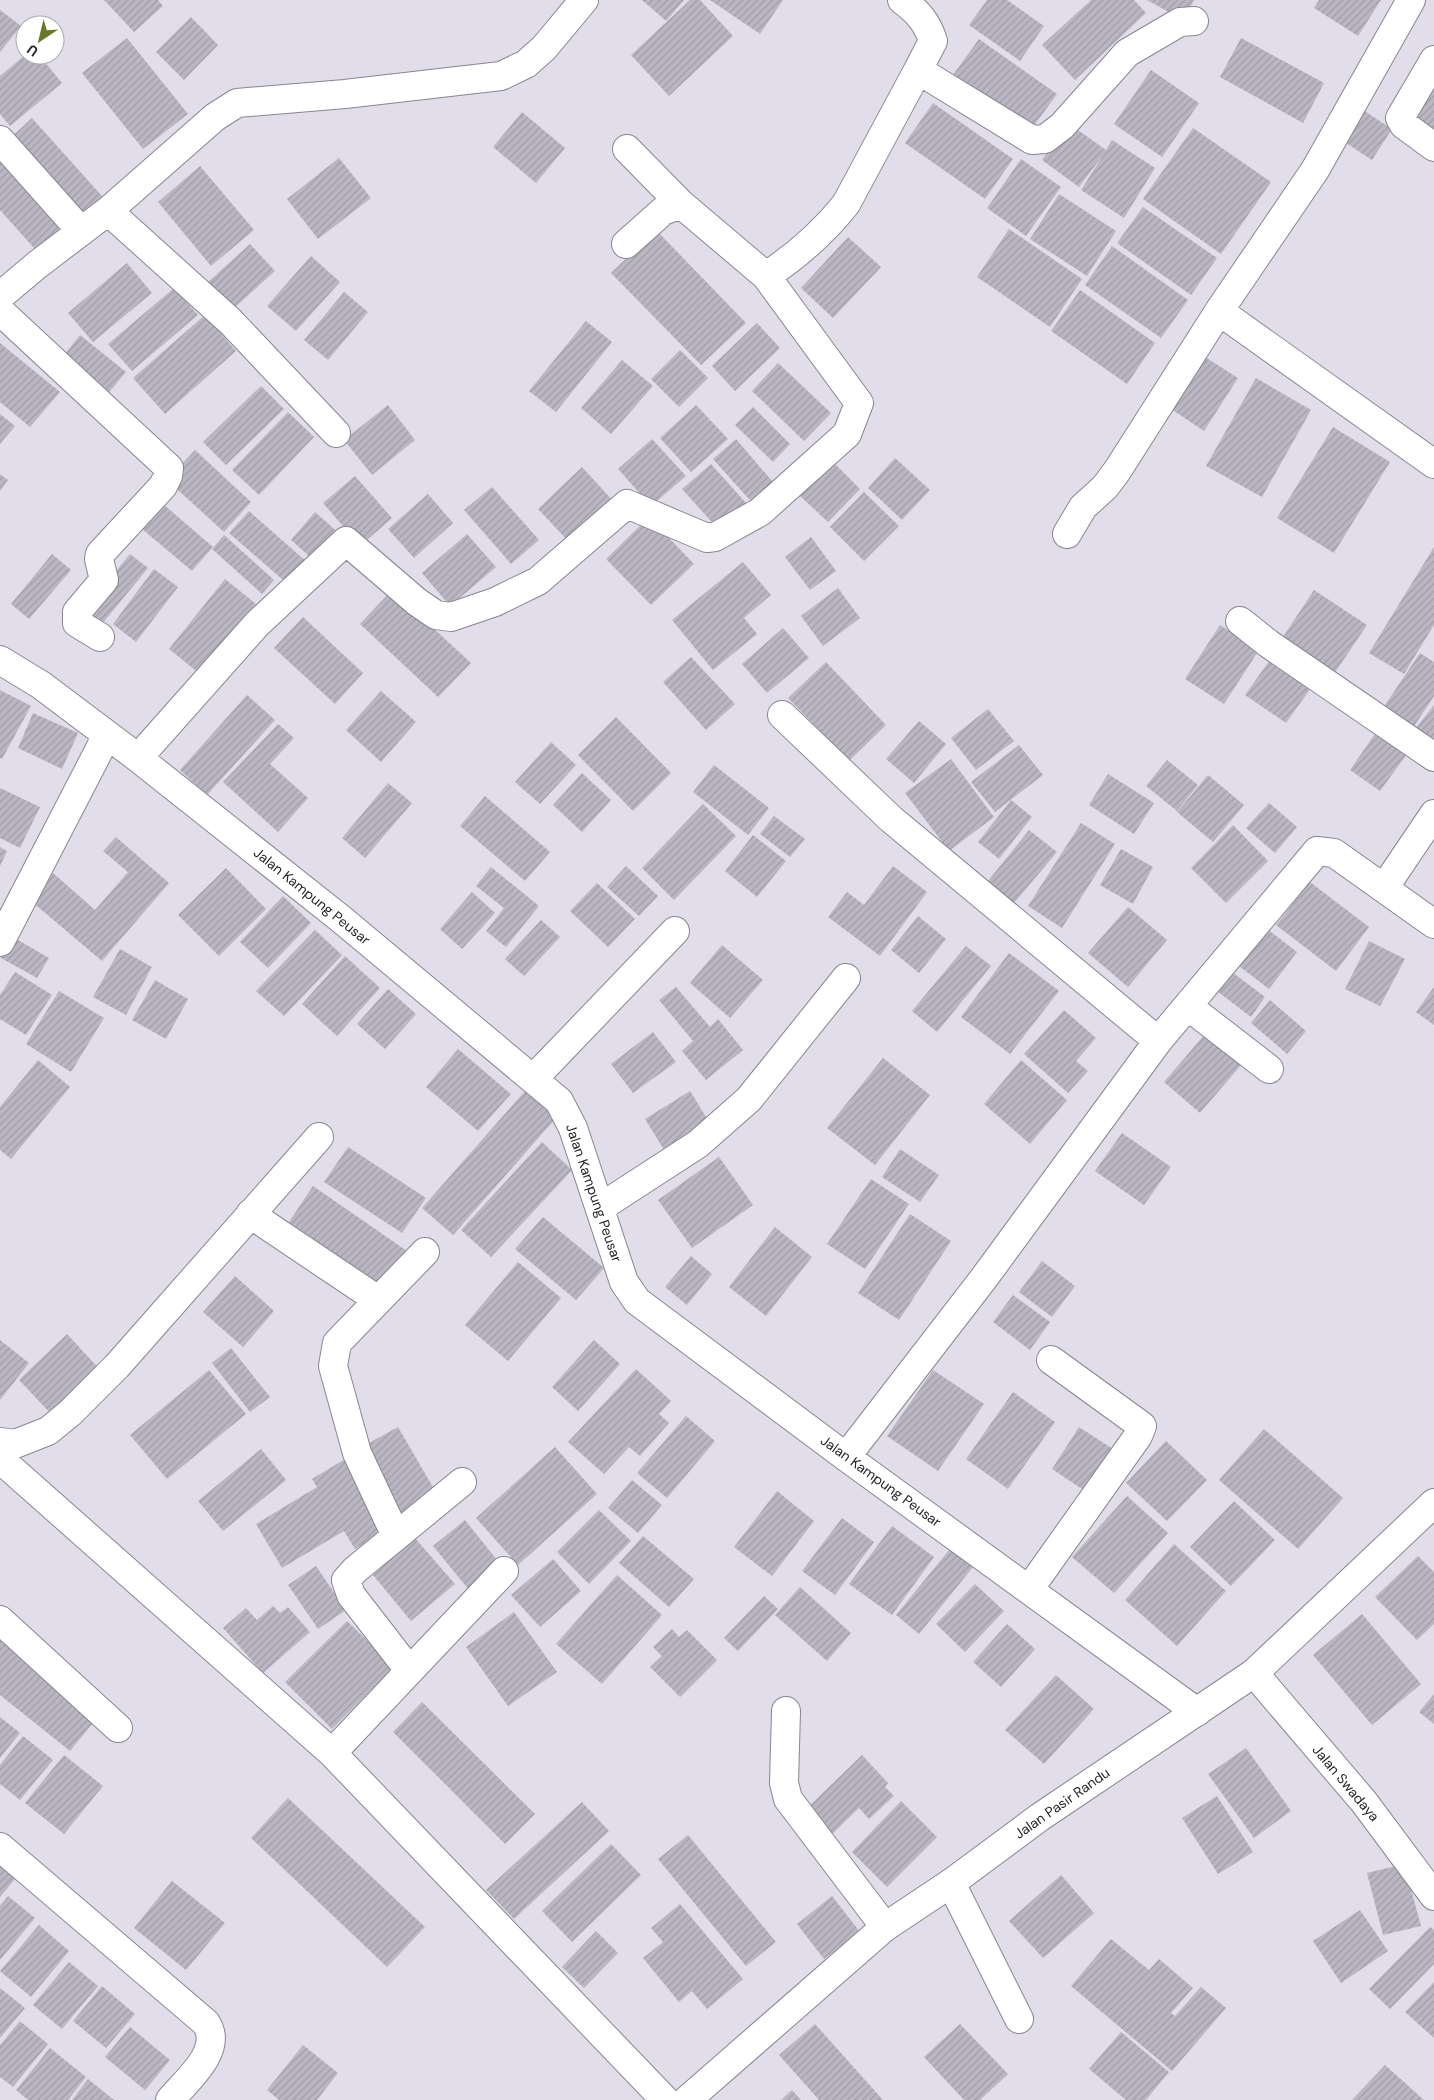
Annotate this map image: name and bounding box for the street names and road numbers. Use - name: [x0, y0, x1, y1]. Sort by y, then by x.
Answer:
- street label: Jalan Kampung Peusar: [250, 843, 374, 949]
- street label: Jalan Kampung Peusar: [562, 1122, 626, 1264]
- street label: Jalan Kampung Peusar: [817, 1431, 945, 1531]
- street label: Jalan Swadaya: [1309, 1741, 1383, 1825]
- street label: Jalan Pasir Randu: [1011, 1763, 1113, 1843]

